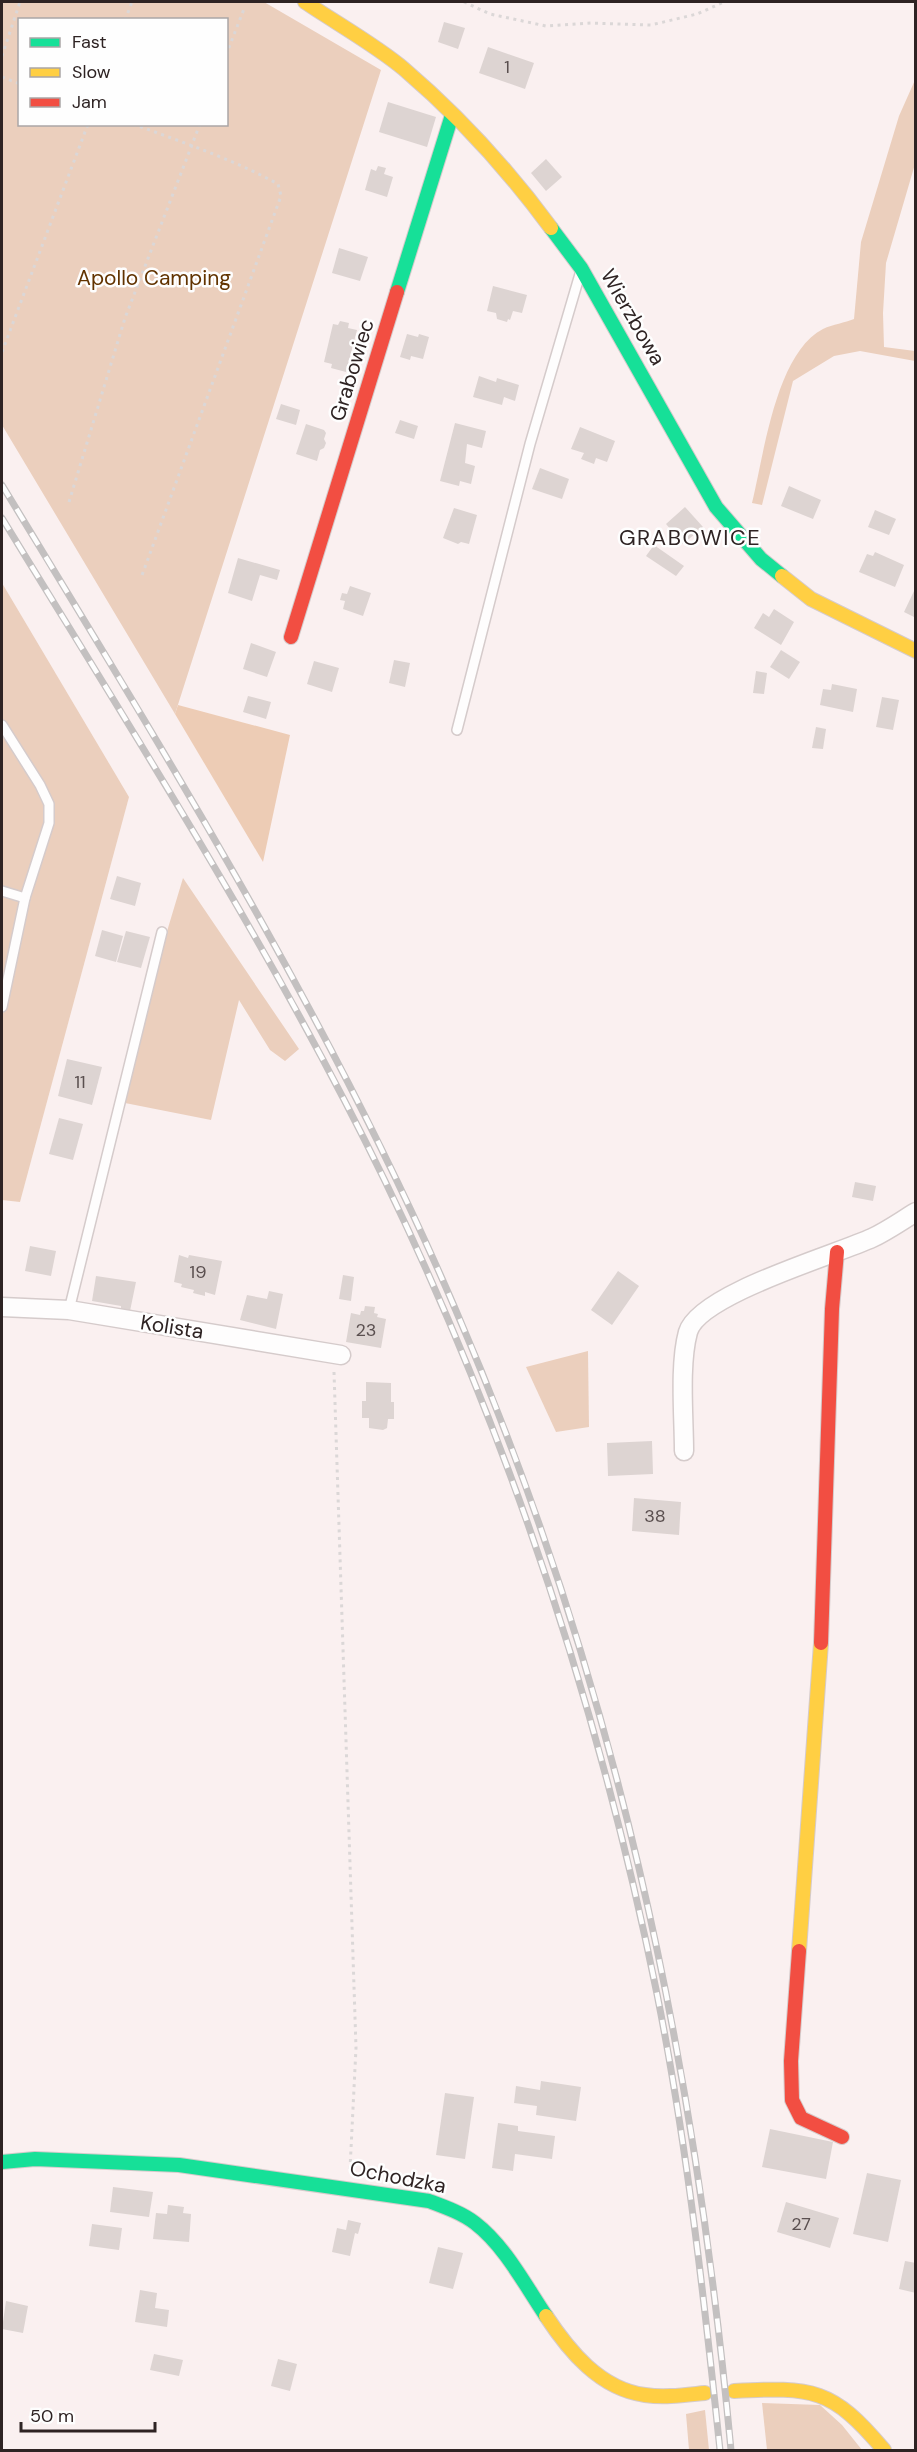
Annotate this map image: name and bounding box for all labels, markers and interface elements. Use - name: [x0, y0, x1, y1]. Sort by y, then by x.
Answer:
- legend: [18, 18, 228, 126]
- text: Fast: [72, 30, 107, 54]
- house number: 1: [504, 55, 510, 79]
- text: Slow: [72, 60, 111, 84]
- text: Jam: [72, 90, 107, 114]
- park label: Apollo Camping: [77, 264, 231, 292]
- street label: Wierzbowa: [594, 264, 672, 370]
- street label: Grabowiec: [323, 316, 381, 424]
- district label: GRABOWICE: [619, 523, 761, 552]
- house number: 11: [74, 1070, 86, 1094]
- house number: 19: [190, 1260, 206, 1284]
- street label: Kolista: [138, 1308, 206, 1346]
- house number: 23: [355, 1318, 377, 1342]
- house number: 38: [644, 1504, 666, 1528]
- street label: Ochodzka: [347, 2154, 449, 2200]
- house number: 27: [791, 2212, 811, 2236]
- scale bar: [21, 2395, 154, 2433]
- text: 50 m: [30, 2404, 74, 2428]

